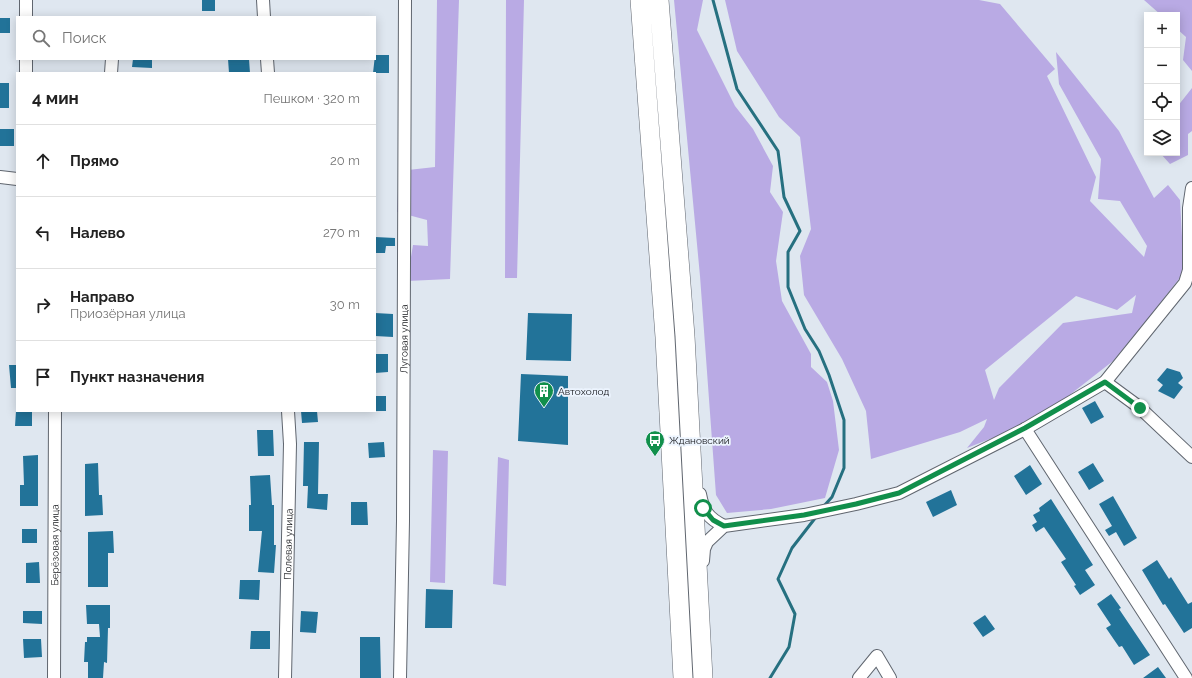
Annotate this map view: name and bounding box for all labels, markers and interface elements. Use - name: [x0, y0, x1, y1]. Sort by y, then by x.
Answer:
- map controls: [1144, 12, 1180, 156]
- button: +: [1144, 12, 1180, 48]
- search box: [16, 16, 376, 60]
- icon: search: [30, 27, 52, 49]
- text: Поиск: [62, 29, 107, 47]
- button: −: [1144, 48, 1180, 84]
- button: locate: [1144, 84, 1180, 120]
- text: 4 мин: [32, 88, 79, 108]
- text: Пешком · 320 m: [263, 91, 360, 106]
- button: layers: [1144, 120, 1180, 156]
- icon: ahead: [32, 150, 54, 172]
- text: Прямо: [70, 152, 119, 170]
- text: 20 m: [330, 153, 360, 168]
- icon: left: [32, 222, 54, 244]
- text: Налево: [70, 224, 125, 242]
- text: 270 m: [323, 225, 360, 240]
- text: Направо: [70, 288, 134, 306]
- icon: right: [32, 294, 54, 316]
- text: 30 m: [330, 297, 360, 312]
- street label: Луговая улица: [398, 304, 409, 374]
- text: Приозёрная улица: [70, 306, 186, 321]
- icon: arrive: [32, 366, 54, 388]
- text: Пункт назначения: [70, 368, 204, 386]
- building icon: Автохолод: [533, 380, 555, 408]
- place label: Автохолод: [558, 386, 609, 397]
- route end: [1131, 399, 1149, 417]
- bus stop icon: Ждановский: [644, 429, 666, 457]
- place label: Ждановский: [669, 435, 730, 446]
- route start: [694, 499, 712, 517]
- street label: Берёзовая улица: [49, 504, 60, 586]
- street label: Полевая улица: [282, 508, 294, 580]

